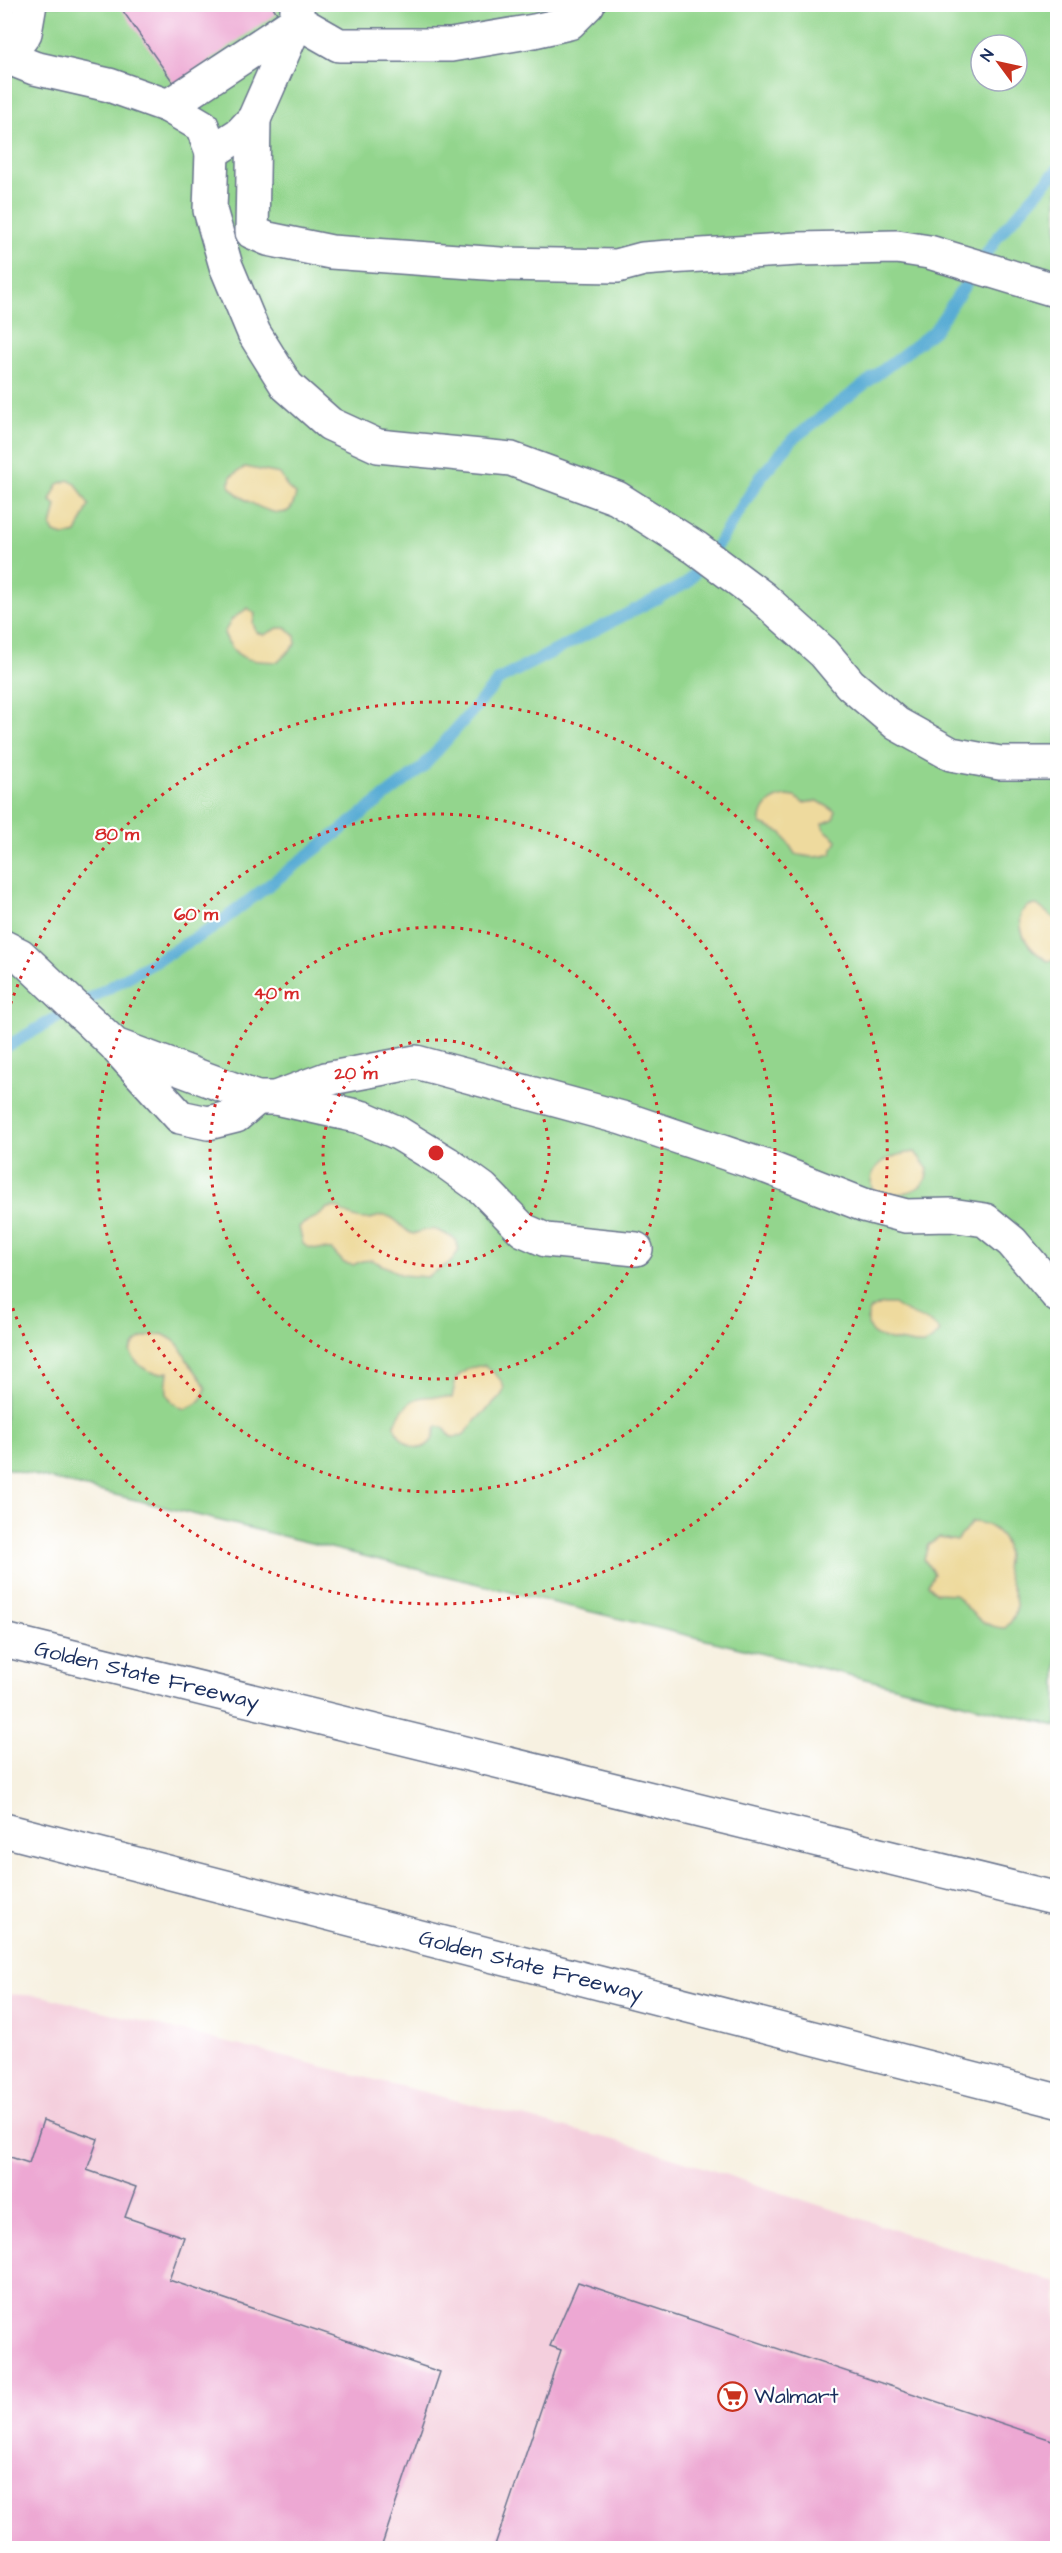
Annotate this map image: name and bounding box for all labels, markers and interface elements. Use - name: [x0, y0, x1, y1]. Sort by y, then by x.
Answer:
- north arrow: [969, 33, 1029, 93]
- text: N: [975, 45, 999, 66]
- text: 80 m: [95, 822, 140, 847]
- text: 60 m: [174, 902, 219, 927]
- text: 40 m: [254, 981, 299, 1006]
- text: 20 m: [334, 1061, 378, 1086]
- centre of rings: [426, 1143, 446, 1163]
- street label: Golden State Freeway: [31, 1633, 262, 1719]
- street label: Golden State Freeway: [416, 1922, 646, 2010]
- supermarket icon: Walmart: [717, 2380, 749, 2412]
- place label: Walmart: [754, 2381, 839, 2412]

